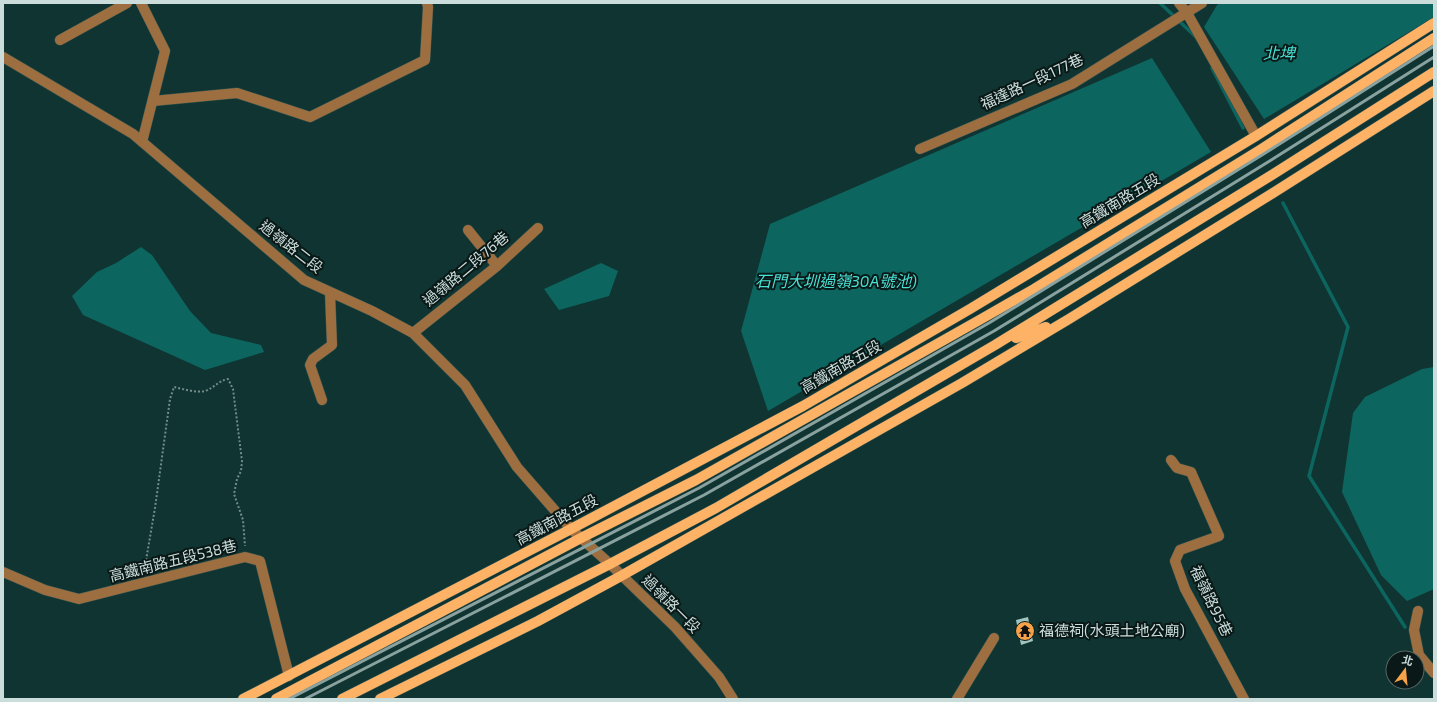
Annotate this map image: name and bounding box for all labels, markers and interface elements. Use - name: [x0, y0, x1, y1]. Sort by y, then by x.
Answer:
- water label: 北埤: [1263, 43, 1297, 62]
- street label: 福達路一段177巷: [977, 49, 1086, 113]
- street label: 高鐵南路五段: [1076, 169, 1163, 231]
- street label: 過嶺路二段: [257, 216, 327, 276]
- street label: 過嶺路二段76巷: [419, 227, 512, 309]
- water label: 石門大圳過嶺30A號池): [755, 271, 917, 290]
- street label: 高鐵南路五段: [797, 336, 884, 396]
- street label: 高鐵南路五段: [513, 490, 600, 548]
- street label: 高鐵南路五段538巷: [107, 536, 238, 585]
- street label: 福嶺路95巷: [1187, 562, 1237, 639]
- street label: 過嶺路一段: [639, 570, 705, 636]
- temple icon: 福德祠(水頭土地公廟): [1014, 620, 1036, 642]
- place label: 福德祠(水頭土地公廟): [1039, 621, 1185, 639]
- north arrow: [1385, 650, 1425, 690]
- text: 北: [1401, 652, 1415, 668]

